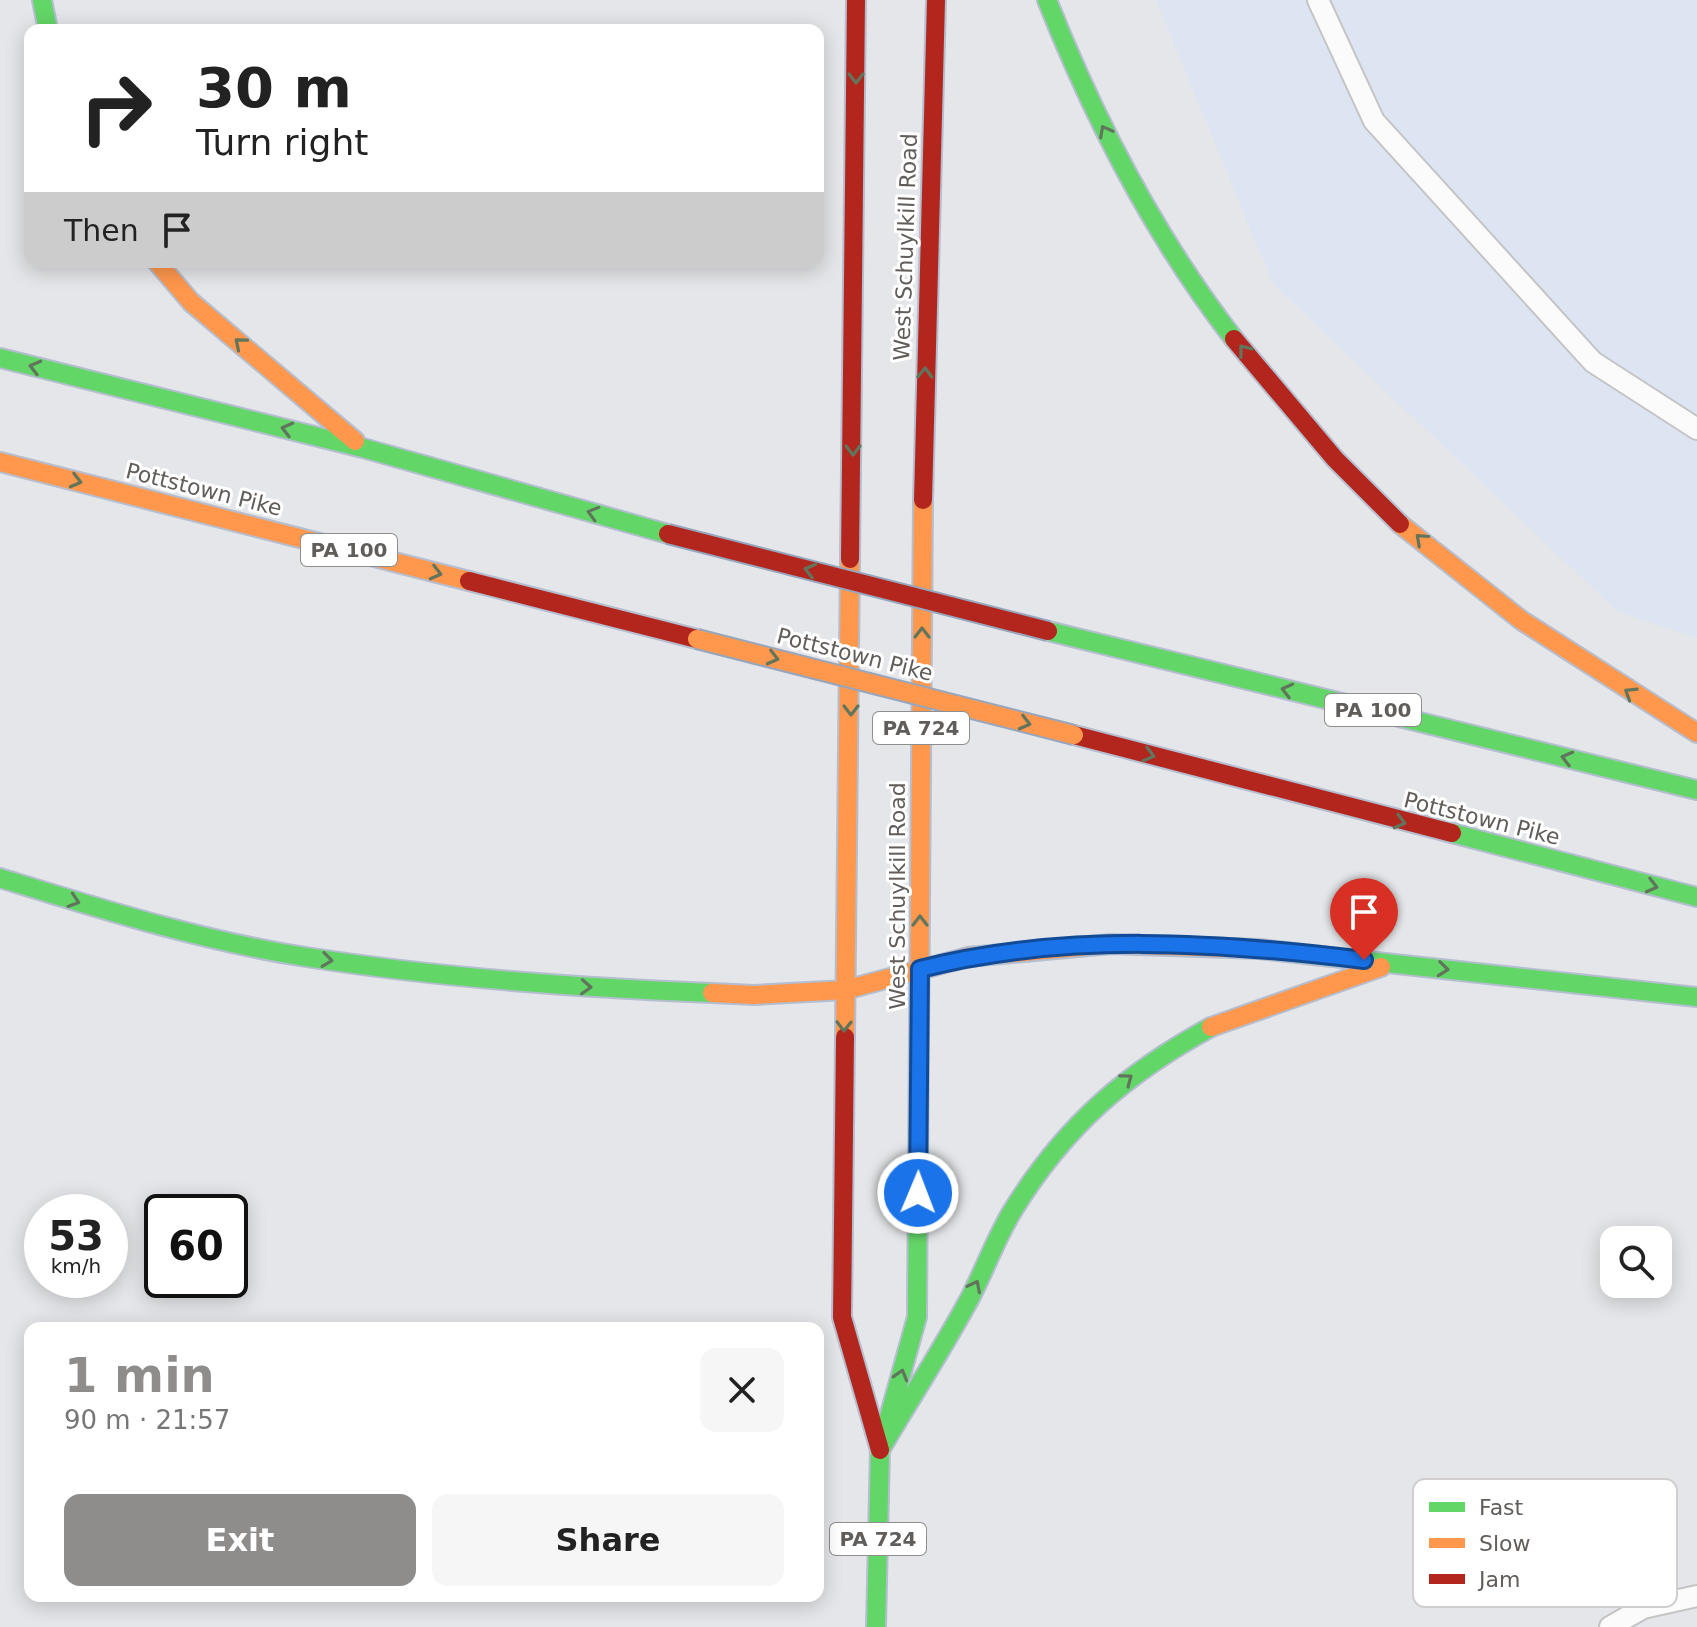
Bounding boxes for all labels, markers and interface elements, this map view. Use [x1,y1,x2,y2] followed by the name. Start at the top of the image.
[196,55,352,120] text: 30 m
[64,56,168,160] icon: right
[847,72,865,85] one-way arrow
[196,122,368,163] text: Turn right
[1099,124,1114,139] one-way arrow
[889,133,922,361] street label: West Schuylkill Road
[155,208,199,252] icon: arrive
[64,213,139,248] text: Then
[234,338,249,353] one-way arrow
[1239,344,1253,359] one-way arrow
[29,359,43,376] one-way arrow
[916,366,933,379] one-way arrow
[281,422,295,439] one-way arrow
[845,444,862,457] one-way arrow
[123,458,285,521] street label: Pottstown Pike
[68,472,82,489] one-way arrow
[587,506,601,522] one-way arrow
[301,534,397,566] road number: PA 100
[1416,534,1430,549] one-way arrow
[429,563,443,580] one-way arrow
[803,563,817,580] one-way arrow
[774,623,936,686] street label: Pottstown Pike
[913,626,931,639] one-way arrow
[765,649,779,666] one-way arrow
[1281,682,1294,699] one-way arrow
[1624,687,1639,702] one-way arrow
[1325,694,1421,726] road number: PA 100
[842,704,860,717] one-way arrow
[873,712,969,744] road number: PA 724
[1017,713,1031,730] one-way arrow
[1142,746,1156,763] one-way arrow
[1560,750,1574,767] one-way arrow
[885,782,910,1010] street label: West Schuylkill Road
[1401,787,1563,850] street label: Pottstown Pike
[1393,813,1407,829] one-way arrow
[1645,876,1659,893] one-way arrow
[1330,878,1398,960] pin
[1342,890,1386,934] icon: arrive
[67,892,81,908] one-way arrow
[911,914,929,927] one-way arrow
[321,951,334,968] one-way arrow
[1436,960,1449,977] one-way arrow
[580,979,593,996] one-way arrow
[835,1020,853,1033] one-way arrow
[1119,1075,1133,1089] one-way arrow
[876,1151,960,1235] position arrow
[144,1194,248,1298] speed limit sign: 60
[48,1213,104,1259] text: 53
[1600,1226,1672,1298] map controls
[1600,1226,1672,1298] button: search
[51,1254,101,1278] text: km/h
[966,1280,981,1295] one-way arrow
[64,1347,215,1403] text: 1 min
[700,1348,784,1432] button: close
[892,1369,908,1383] one-way arrow
[64,1405,230,1435] text: 90 m · 21:57
[1413,1479,1677,1607] legend
[64,1494,416,1586] button: Exit
[432,1494,784,1586] button: Share
[1479,1495,1524,1520] text: Fast
[830,1523,926,1555] road number: PA 724
[1479,1531,1531,1556] text: Slow
[1477,1567,1520,1592] text: Jam

